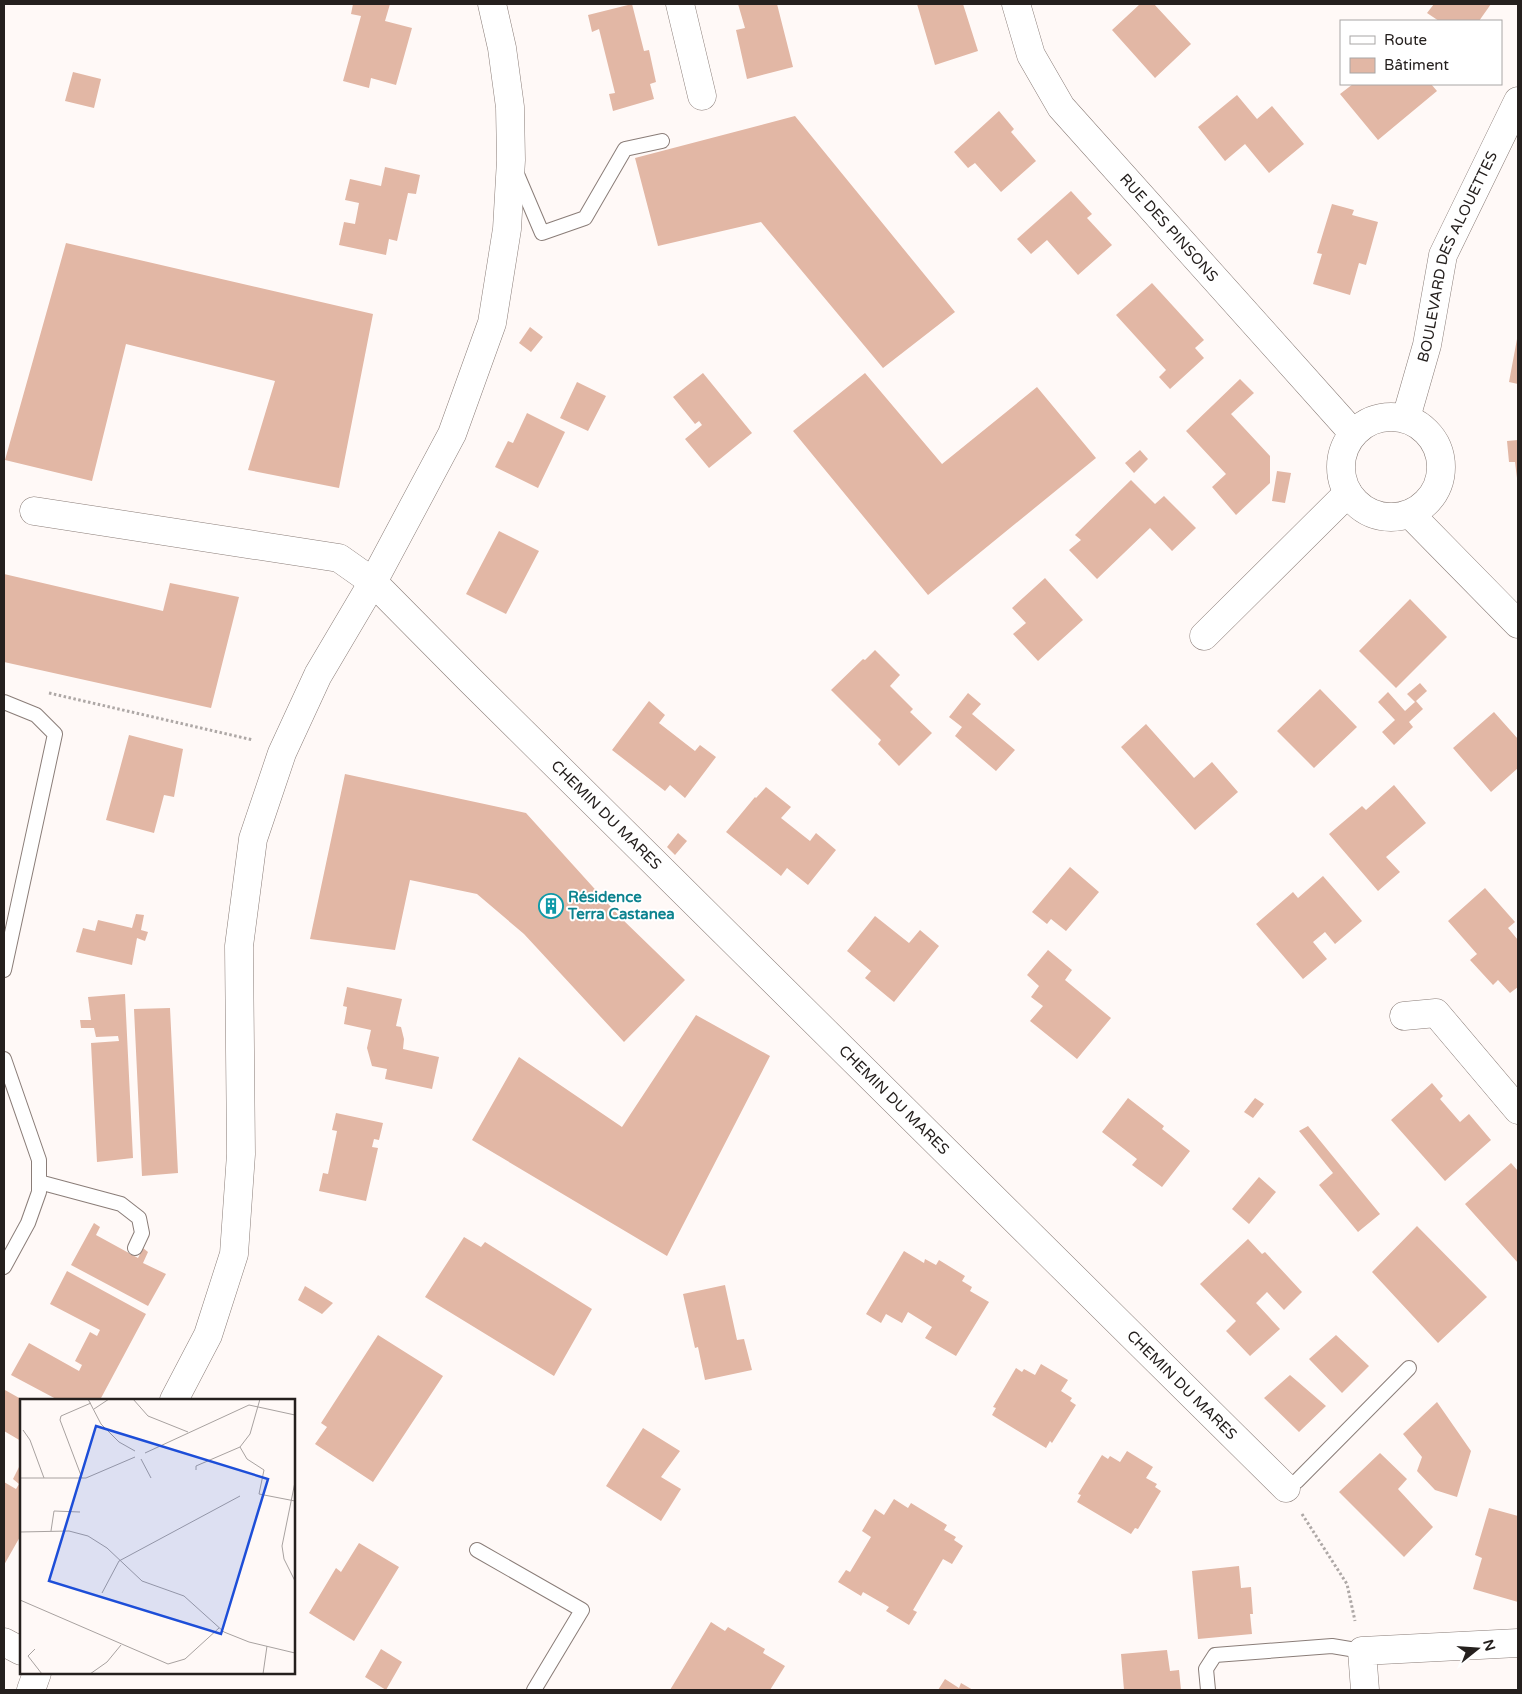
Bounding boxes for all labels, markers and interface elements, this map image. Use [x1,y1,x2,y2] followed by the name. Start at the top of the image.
[1340,20,1502,85] legend
[1384,31,1427,49] text: Route
[1384,56,1449,74] text: Bâtiment
[1414,148,1501,364] street label: BOULEVARD DES ALOUETTES
[1116,170,1222,285] street label: RUE DES PINSONS
[548,757,665,873] street label: CHEMIN DU MARES
[567,888,675,923] place label: Résidence Terra Castanea
[538,893,564,919] building icon: Résidence Terra Castanea
[835,1042,953,1158] street label: CHEMIN DU MARES
[1123,1327,1241,1443] street label: CHEMIN DU MARES
[20,1399,295,1674] inset map
[1452,1624,1502,1674] north arrow
[1479,1637,1499,1653] text: N

